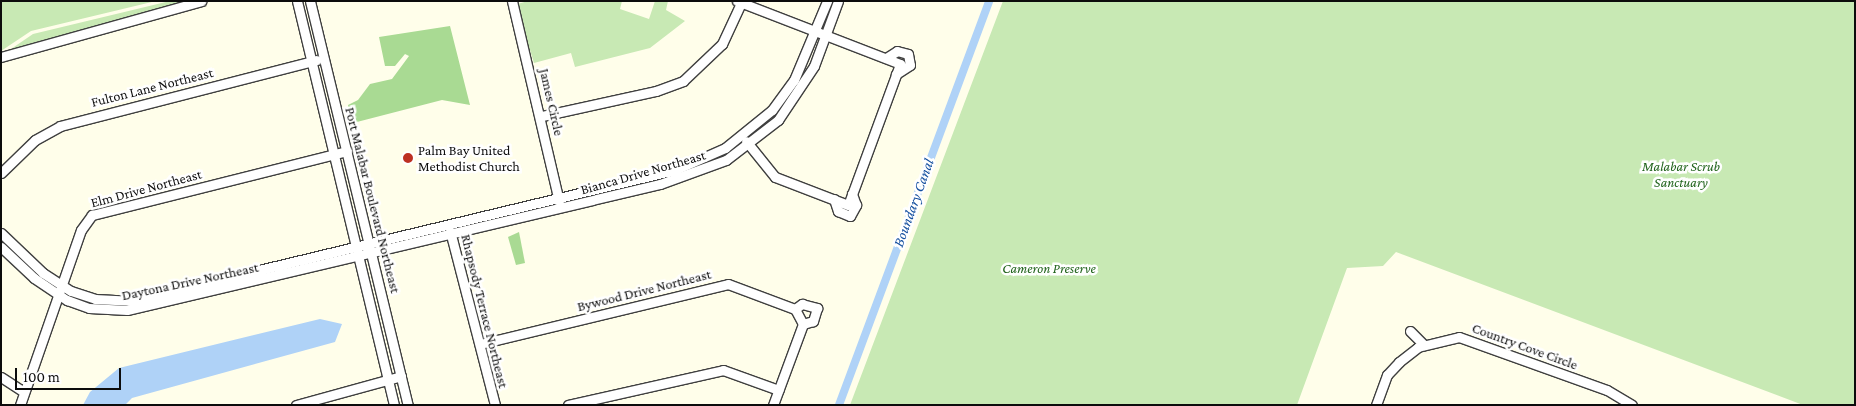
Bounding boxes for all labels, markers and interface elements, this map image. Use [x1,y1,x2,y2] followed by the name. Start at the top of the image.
[89,64,215,110] street label: Fulton Lane Northeast
[536,67,568,137] street label: James Circle
[342,105,404,295] street label: Port Malabar Boulevard Northeast
[418,142,520,174] place label: Palm Bay United Methodist Church
[579,146,707,198] street label: Bianca Drive Northeast
[402,152,414,164] marker: Palm Bay United Methodist Church
[890,156,938,250] water label: Boundary Canal
[1642,158,1720,190] park label: Malabar Scrub Sanctuary
[89,165,203,211] street label: Elm Drive Northeast
[458,232,512,390] street label: Rhapsody Terrace Northeast
[120,258,260,304] street label: Daytona Drive Northeast
[1002,260,1096,276] park label: Cameron Preserve
[575,265,713,315] street label: Bywood Drive Northeast
[1470,319,1580,373] street label: Country Cove Circle
[18,358,124,390] scale bar
[23,369,60,385] text: 100 m

